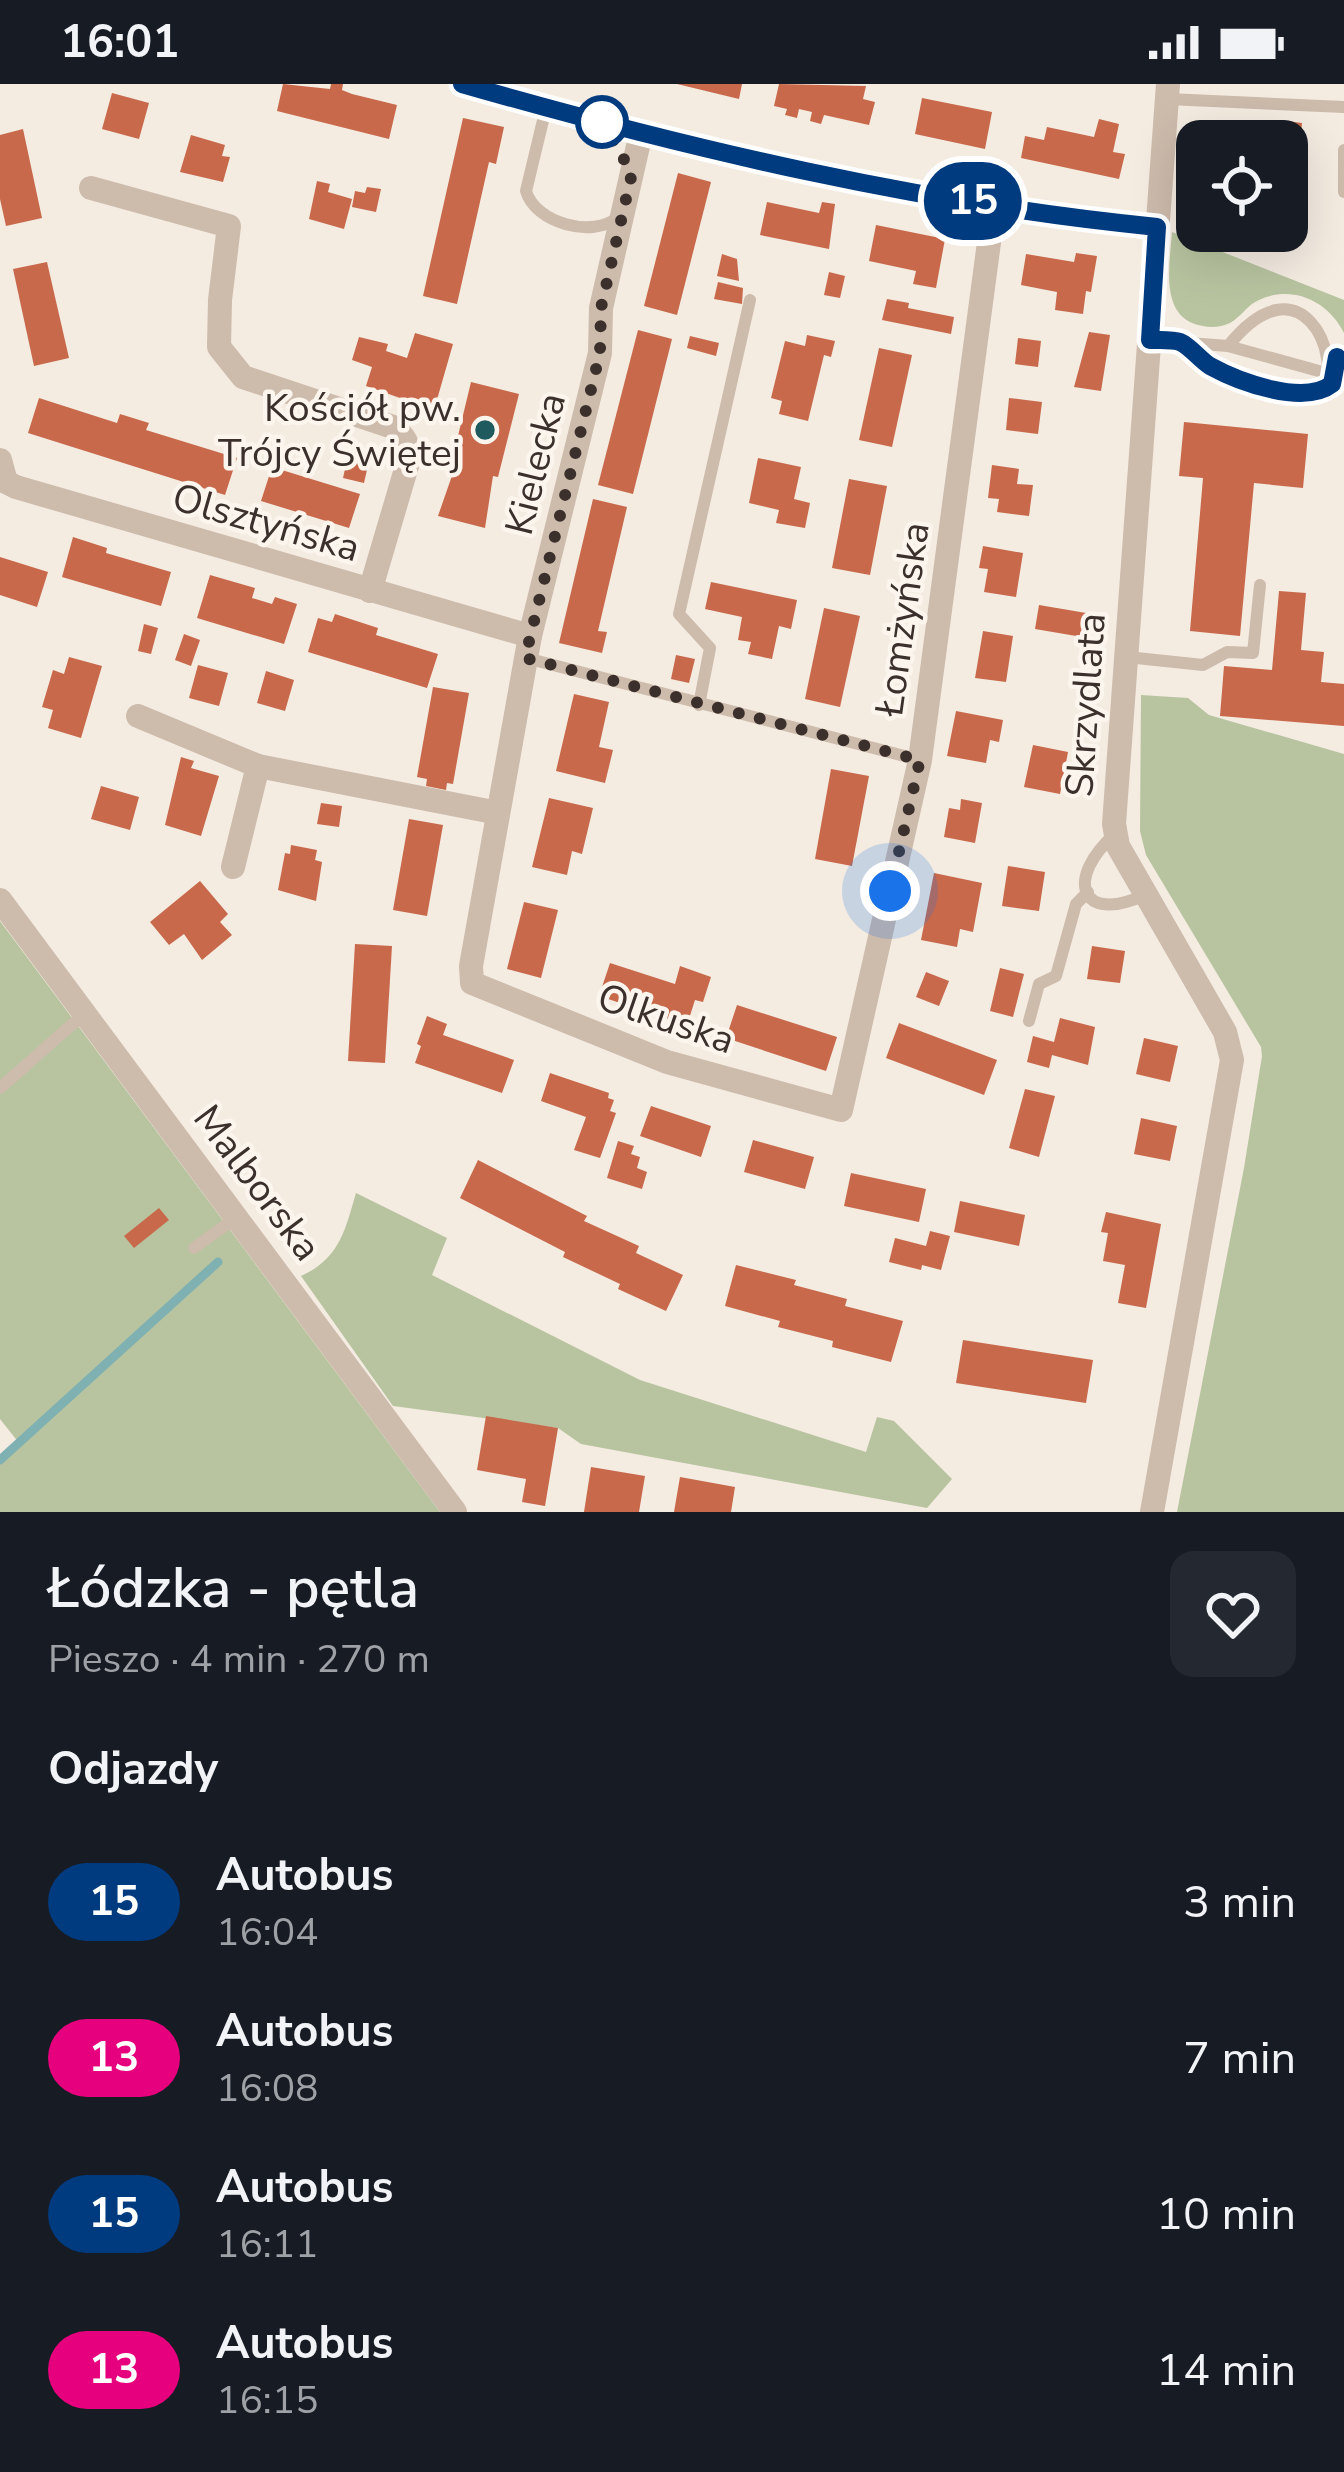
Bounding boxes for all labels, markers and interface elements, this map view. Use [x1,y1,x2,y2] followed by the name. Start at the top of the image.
[60,12,179,73] text: 16:01
[577,97,627,147] unlabelled marker
[1176,120,1308,252] map controls
[1176,120,1308,252] button: locate
[919,162,1027,240] line badge: 15
[948,172,998,229] text: 15
[218,382,461,480] place label: Kościół pw. Trójcy Świętej
[493,388,579,540] street label: Kielecka
[472,417,498,443] marker: Kościół pw. Trójcy Świętej
[166,471,366,575] street label: Olsztyńska
[863,519,943,720] street label: Łomżyńska
[1053,611,1119,799] street label: Skrzydlata
[860,861,920,921] your location
[590,971,742,1067] street label: Olkuska
[181,1094,333,1272] street label: Malborska
[48,1549,419,1627] text: Łódzka - pętla
[1170,1551,1296,1677] button: heart
[48,1633,430,1686] text: Pieszo · 4 min · 270 m
[48,1739,218,1800] text: Odjazdy
[216,1845,394,1906] text: Autobus
[1183,1872,1296,1933] text: 3 min
[89,1873,139,1930] text: 15
[216,1906,319,1959] text: 16:04
[216,2001,394,2062] text: Autobus
[1183,2028,1296,2089] text: 7 min
[89,2029,139,2086] text: 13
[216,2062,319,2115] text: 16:08
[216,2157,394,2218] text: Autobus
[1156,2184,1296,2245] text: 10 min
[89,2185,139,2242] text: 15
[216,2218,319,2271] text: 16:11
[216,2313,394,2374] text: Autobus
[1156,2340,1296,2401] text: 14 min
[89,2341,139,2398] text: 13
[216,2374,319,2427] text: 16:15

